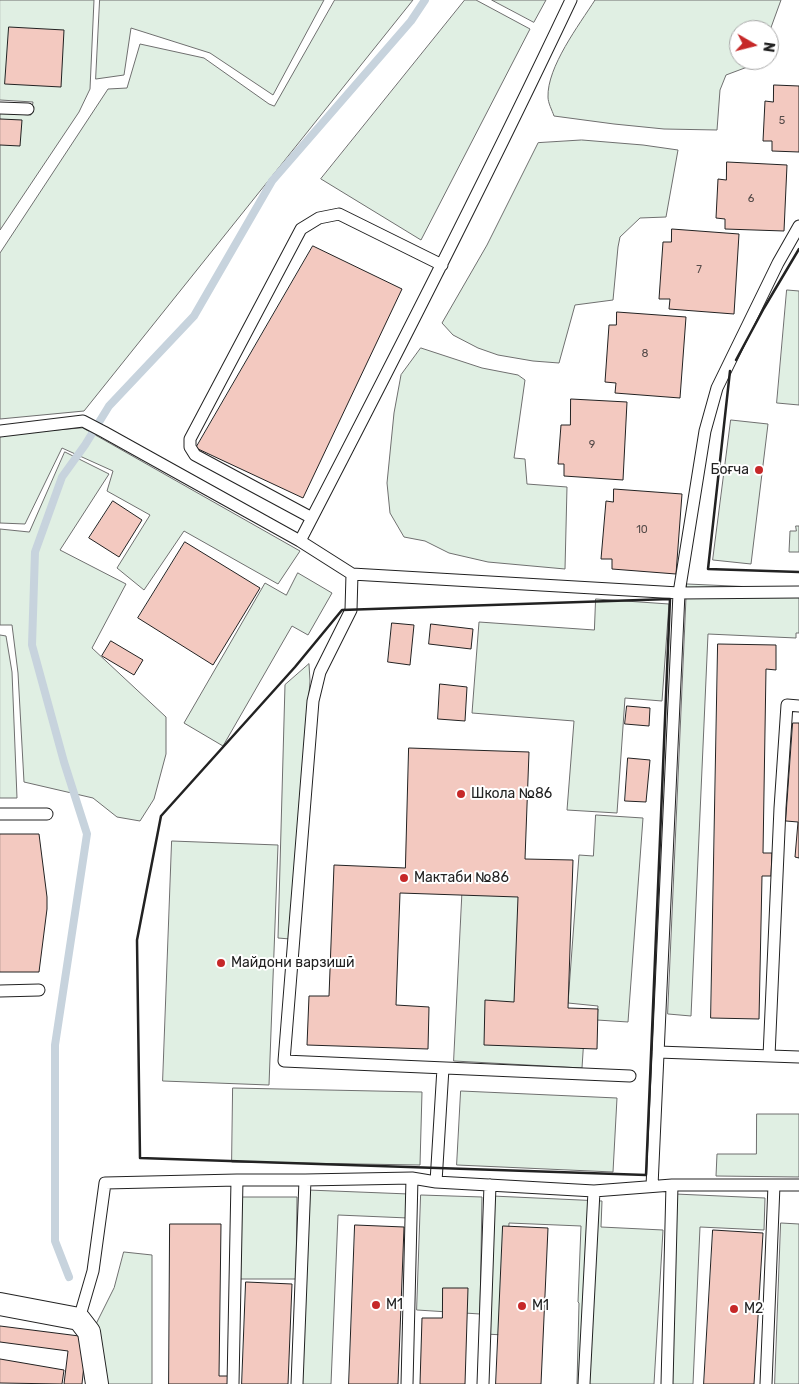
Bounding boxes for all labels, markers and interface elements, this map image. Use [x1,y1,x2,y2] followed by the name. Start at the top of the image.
[729,20,779,70] north arrow
[759,41,777,53] text: N
[779,114,785,128] house number: 5
[748,192,754,206] house number: 6
[696,263,702,277] house number: 7
[642,347,648,361] house number: 8
[589,438,595,452] house number: 9
[711,462,749,478] place label: Боғча
[753,464,765,476] marker: Боғча
[636,523,648,537] house number: 10
[471,786,552,802] place label: Школа №86
[455,788,467,800] marker: Школа №86
[414,870,509,886] place label: Мактаби №86
[398,872,410,884] marker: Мактаби №86
[231,955,354,971] place label: Майдони варзишӣ
[215,957,227,969] marker: Майдони варзишӣ
[386,1297,403,1313] place label: М1
[532,1298,549,1314] place label: M1
[370,1299,382,1311] marker: М1
[516,1300,528,1312] marker: M1
[744,1301,763,1317] place label: М2
[728,1303,740,1315] marker: М2

